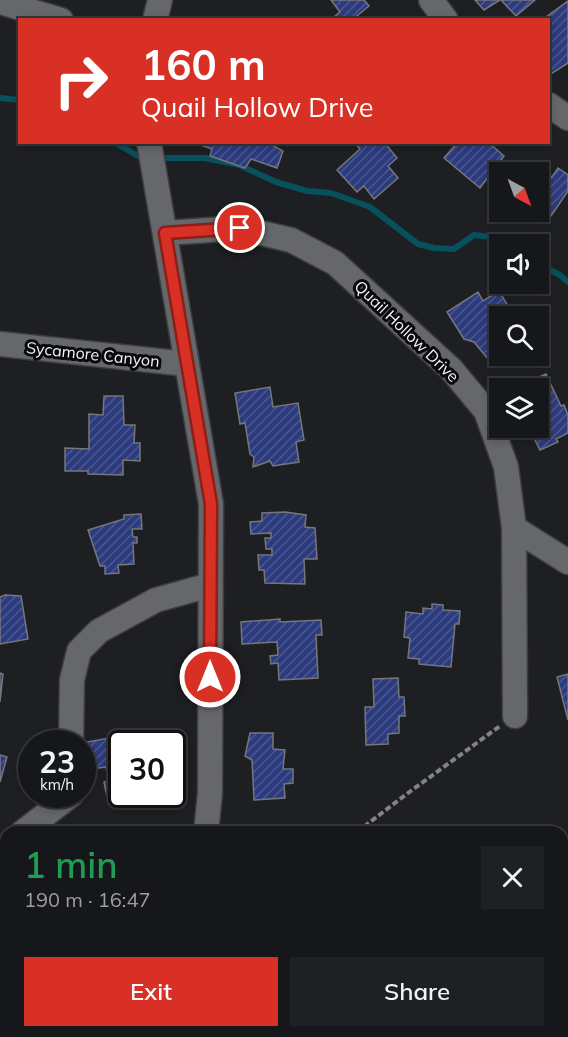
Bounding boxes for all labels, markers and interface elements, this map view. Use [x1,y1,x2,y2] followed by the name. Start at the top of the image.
[141,38,266,91] text: 160 m
[42,42,120,120] icon: right
[141,90,373,124] text: Quail Hollow Drive
[489,162,549,222] north arrow
[489,162,549,438] map controls
[214,202,265,253] pin
[223,211,256,244] icon: arrive
[489,234,549,294] button: sound
[351,276,463,386] street label: Quail Hollow Drive
[489,306,549,366] button: search
[25,337,161,371] street label: Sycamore Canyon
[489,378,549,438] button: layers
[178,645,242,709] position arrow
[108,730,186,808] speed limit sign: 30
[39,743,75,781] text: 23
[40,775,74,794] text: km/h
[24,842,118,887] text: 1 min
[481,846,544,909] button: close
[24,887,150,912] text: 190 m · 16:47
[24,957,278,1026] button: Exit
[290,957,544,1026] button: Share

